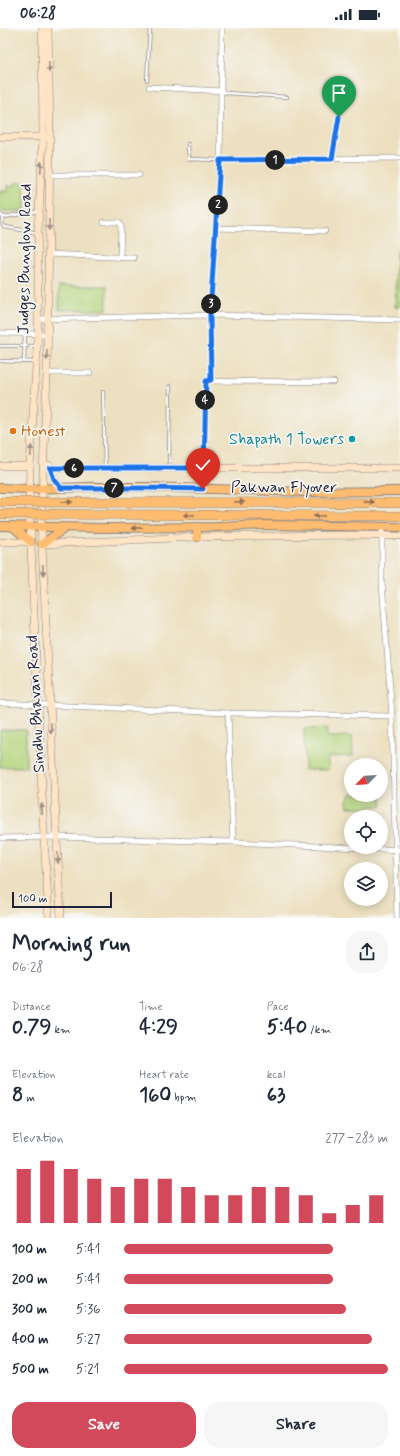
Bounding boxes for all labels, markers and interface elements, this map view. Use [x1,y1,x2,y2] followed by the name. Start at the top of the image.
[20,4,56,24] text: 06:28
[46,61,52,74] one-way arrow
[322,76,356,117] pin
[328,82,350,104] icon: arrive
[265,150,285,170] pin: 1
[273,153,277,167] text: 1
[38,161,45,173] one-way arrow
[13,183,38,335] street label: Judges Bunglow Road
[208,195,228,215] pin: 2
[215,198,221,212] text: 2
[45,219,52,231] one-way arrow
[201,294,221,314] pin: 3
[209,297,213,311] text: 3
[44,349,50,362] one-way arrow
[195,390,215,410] pin: 4
[202,393,208,407] text: 4
[21,421,66,442] place label: Honest
[8,426,18,436] marker: Honest
[229,429,344,450] place label: Shapath 1 Towers
[347,434,357,444] marker: Shapath 1 Towers
[27,445,34,457] one-way arrow
[186,448,220,489] pin
[192,454,214,476] icon: check
[64,458,84,478] pin: 6
[71,461,77,475] text: 6
[231,477,337,498] street label: Pakwan Flyover
[104,478,124,498] pin: 7
[111,481,117,495] text: 7
[233,498,245,505] one-way arrow
[61,499,74,505] one-way arrow
[363,499,375,506] one-way arrow
[182,512,195,518] one-way arrow
[312,513,325,519] one-way arrow
[130,525,143,531] one-way arrow
[40,564,46,577] one-way arrow
[22,635,50,773] street label: Sindhu Bhavan Road
[47,722,54,734] one-way arrow
[344,758,388,802] north arrow
[344,758,388,906] map controls
[39,803,46,815] one-way arrow
[344,810,388,854] button: locate
[54,852,61,864] one-way arrow
[344,862,388,906] button: layers
[12,890,112,909] scale bar
[18,892,48,906] text: 100 m
[12,930,131,958] text: Morning run
[346,931,388,973] button: share
[12,959,43,976] text: 06:28
[12,1000,51,1014] text: Distance
[139,1000,162,1014] text: Time
[267,1000,289,1014] text: Pace
[12,1014,51,1041] text: 0.79
[139,1014,178,1041] text: 4:29
[267,1014,307,1041] text: 5:40
[51,1023,70,1037] text: km
[307,1023,331,1037] text: /km
[12,1068,55,1082] text: Elevation
[139,1068,189,1082] text: Heart rate
[267,1068,285,1082] text: kcal
[12,1082,23,1109] text: 8
[139,1082,171,1109] text: 160
[267,1082,285,1109] text: 63
[23,1091,35,1105] text: m
[171,1091,196,1105] text: bpm
[12,1130,63,1147] text: Elevation
[325,1130,388,1147] text: 277–283 m
[12,1241,47,1258] text: 100 m
[76,1241,100,1258] text: 5:41
[12,1271,47,1288] text: 200 m
[76,1271,100,1288] text: 5:41
[12,1301,47,1318] text: 300 m
[76,1301,100,1318] text: 5:36
[12,1331,49,1348] text: 400 m
[76,1331,100,1348] text: 5:27
[12,1361,49,1378] text: 500 m
[76,1361,99,1378] text: 5:21
[12,1402,196,1448] button: Save
[204,1402,388,1448] button: Share

